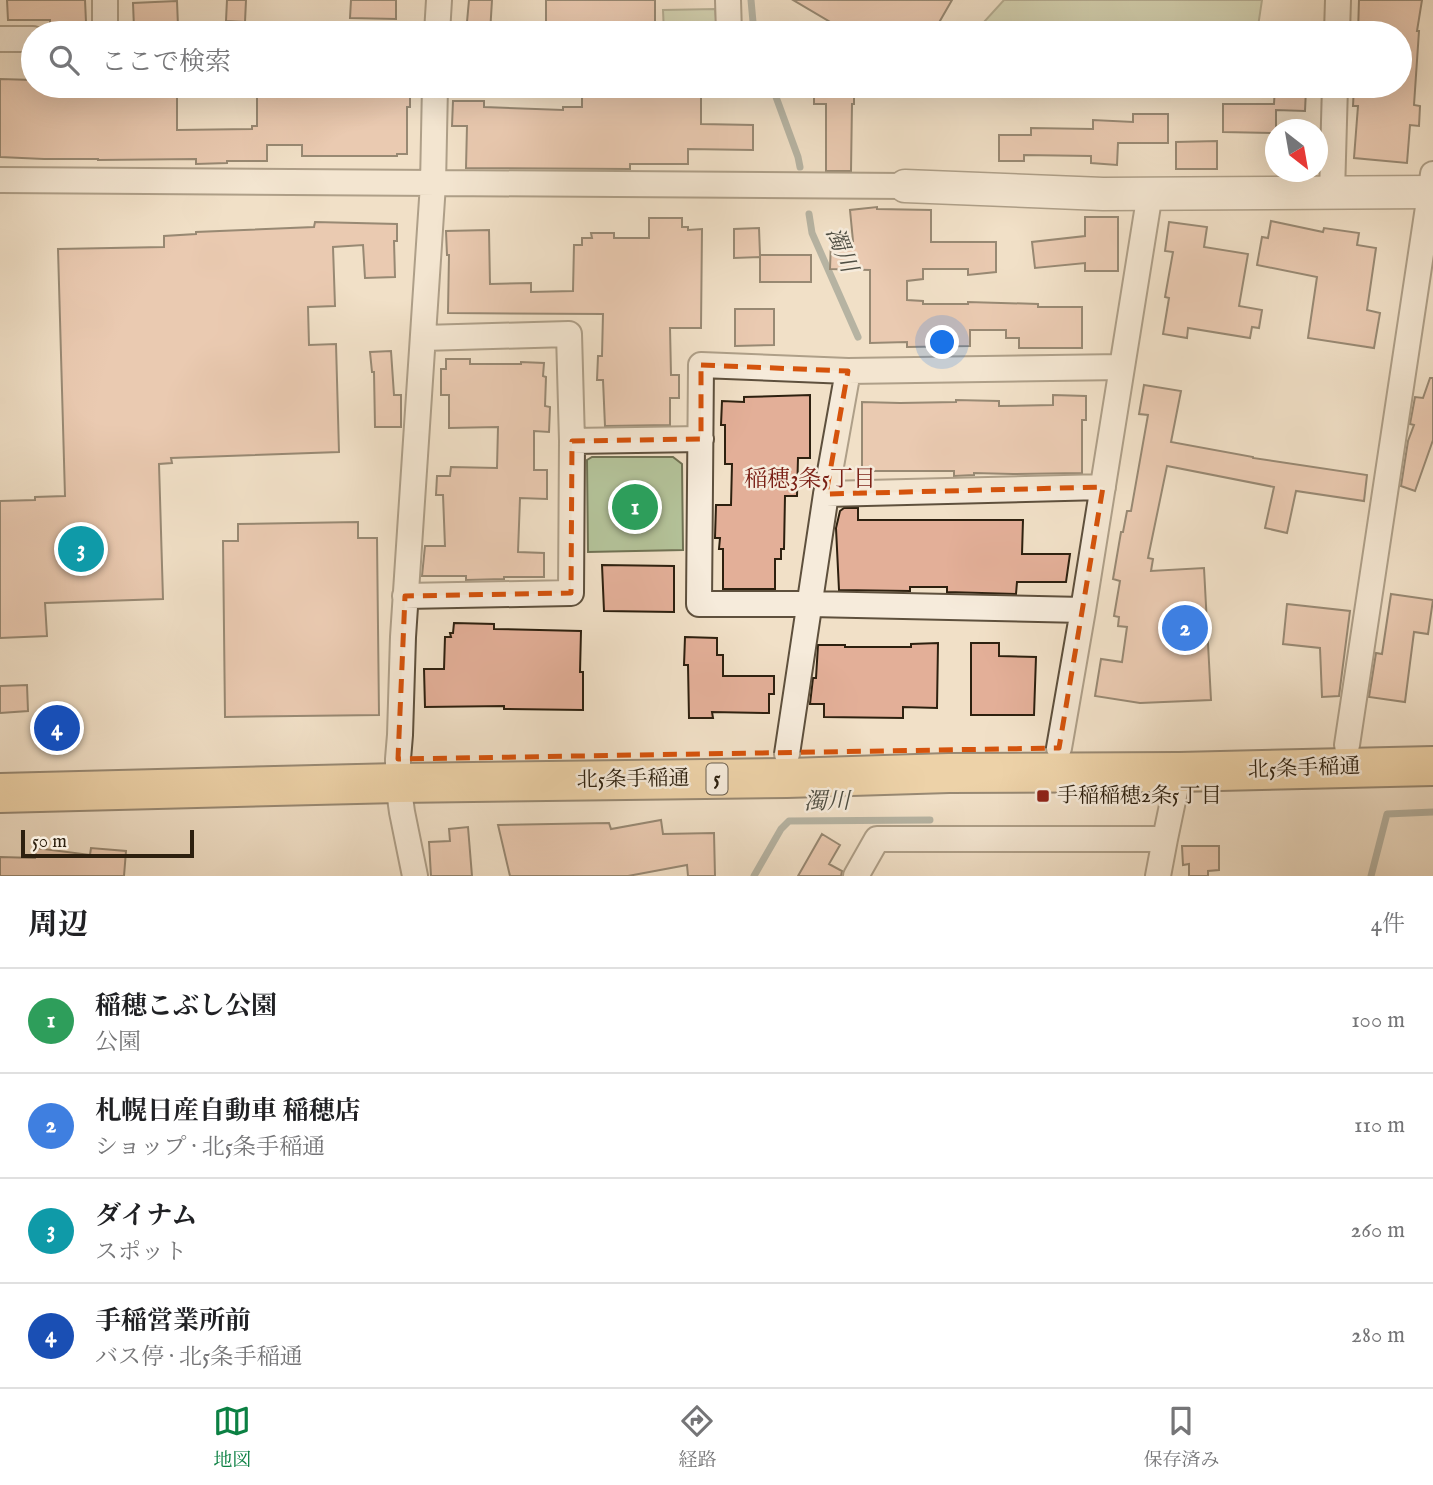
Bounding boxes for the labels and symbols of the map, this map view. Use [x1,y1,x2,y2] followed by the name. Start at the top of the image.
[1265,119,1328,182] north arrow
[819,223,864,280] water label: 濁川
[925,325,959,359] your location
[744,465,876,494] district label: 稲穂3条5丁目
[612,481,658,533] pin: 1
[58,523,104,575] pin: 3
[1162,602,1208,654] pin: 2
[34,702,80,754] pin: 4
[1247,754,1361,784] street label: 北5条手稲通
[706,764,728,794] road number: 5
[576,766,690,794] street label: 北5条手稲通
[1057,783,1221,810] place label: 手稲稲穂2条5丁目
[804,787,853,817] water label: 濁川
[1035,788,1051,804] marker: 手稲稲穂2条5丁目
[21,827,194,859] scale bar

